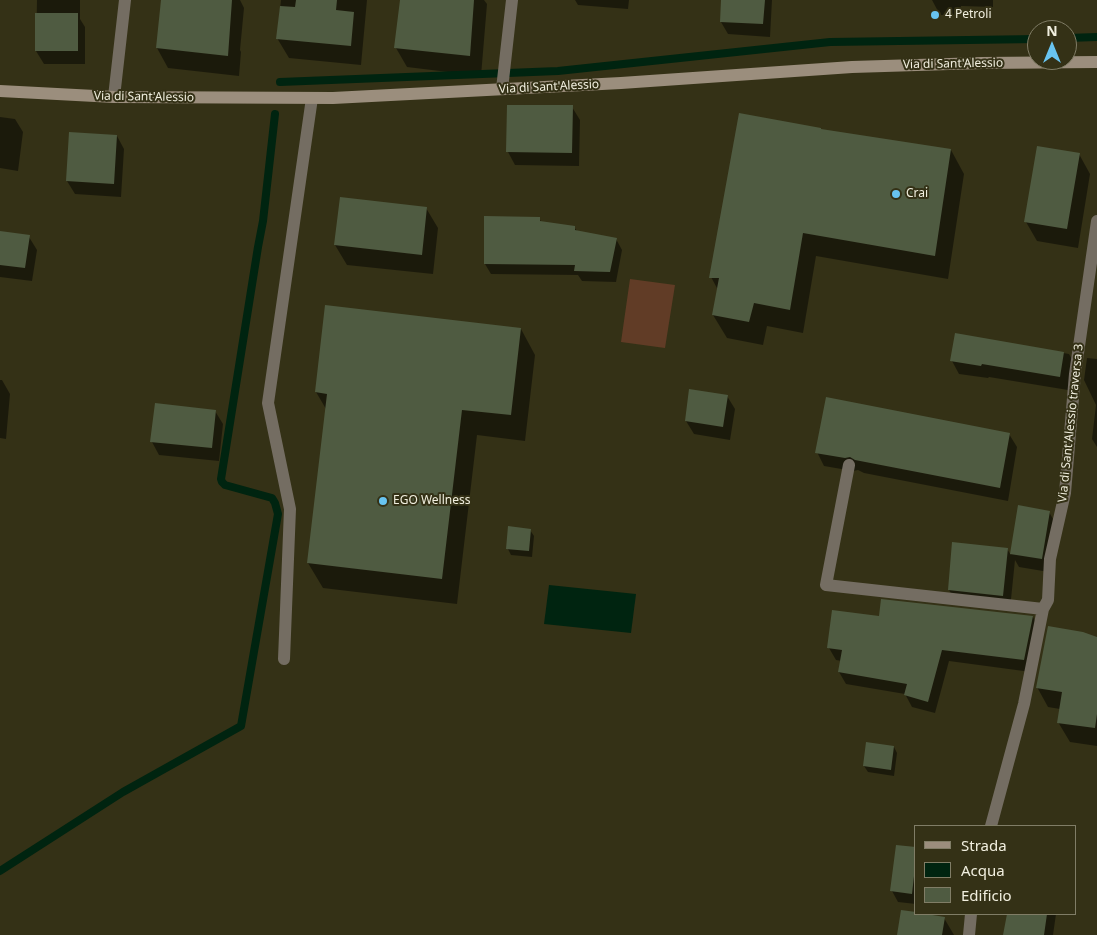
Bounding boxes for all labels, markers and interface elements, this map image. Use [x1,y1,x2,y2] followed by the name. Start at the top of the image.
[945,8,992,22] place label: 4 Petroli
[929,9,941,21] marker: 4 Petroli
[1027,20,1077,70] north arrow
[1046,21,1058,40] text: N
[903,56,1003,72] street label: Via di Sant'Alessio
[499,77,599,97] street label: Via di Sant'Alessio
[94,89,194,105] street label: Via di Sant'Alessio
[906,187,928,201] place label: Crai
[890,188,902,200] marker: Crai
[1056,343,1086,503] street label: Via di Sant'Alessio traversa 3
[393,494,470,508] place label: EGO Wellness
[377,495,389,507] marker: EGO Wellness
[914,825,1077,915] legend
[961,835,1007,855] text: Strada
[961,860,1005,880] text: Acqua
[961,885,1012,905] text: Edificio

